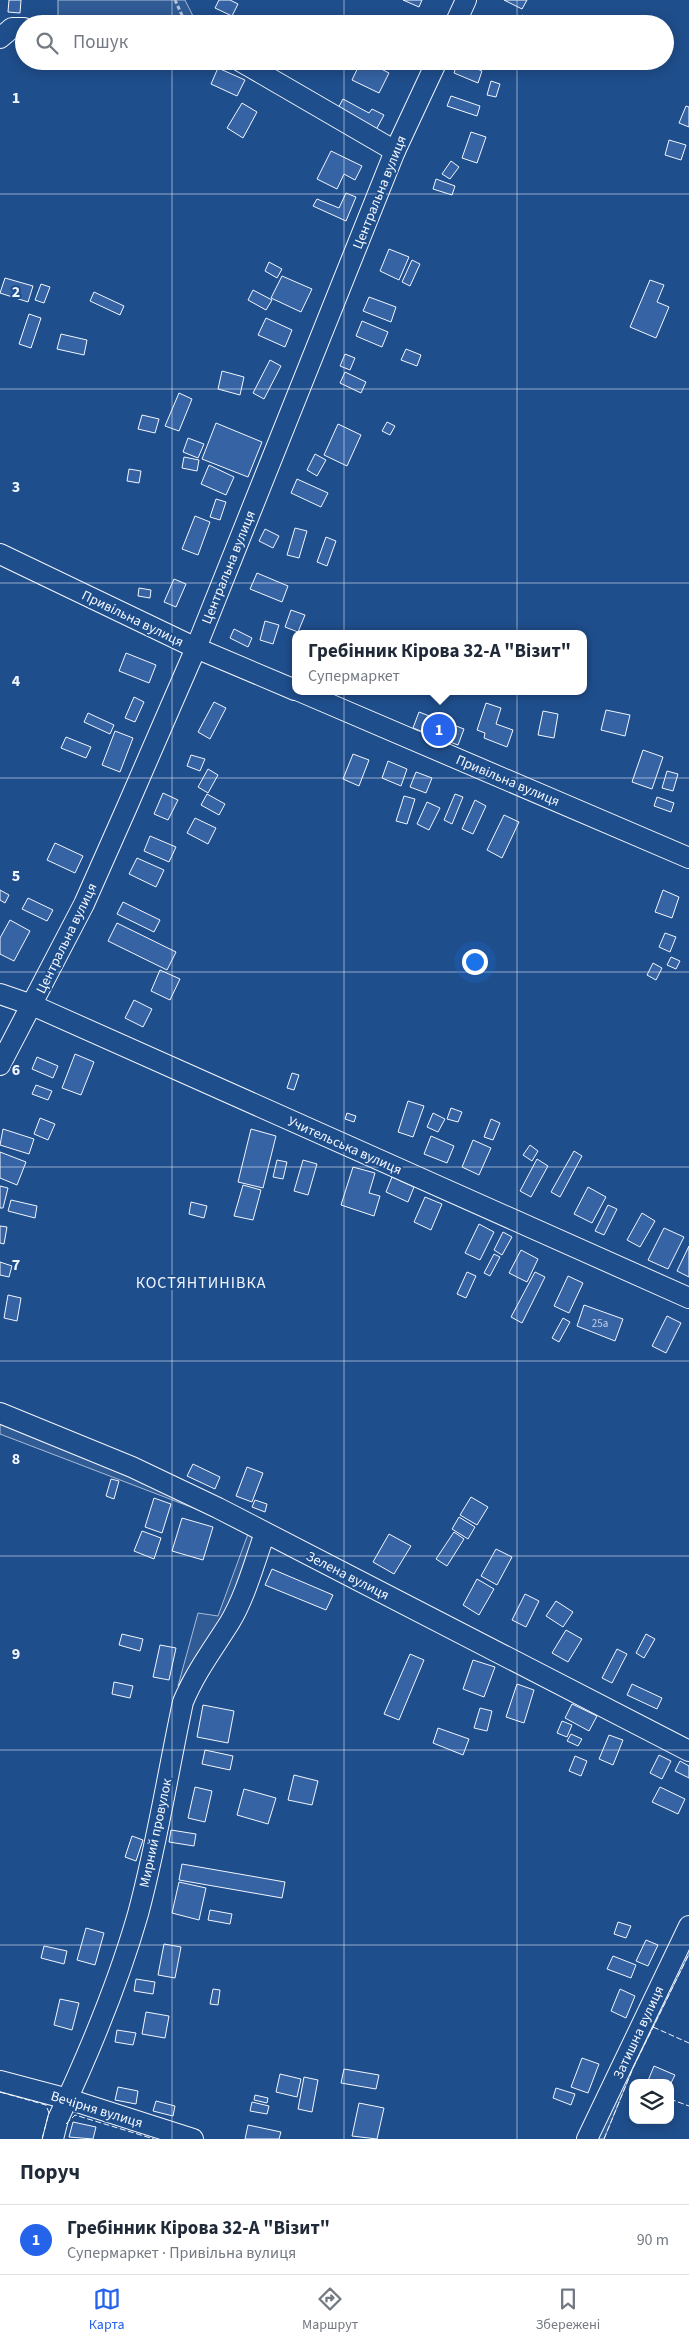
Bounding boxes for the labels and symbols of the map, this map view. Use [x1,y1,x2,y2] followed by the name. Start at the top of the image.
[12,87,20,109] text: 1
[348,133,412,252] street label: Центральна вулиця
[12,281,20,303] text: 2
[12,476,20,498] text: 3
[197,508,261,627] street label: Центральна вулиця
[78,586,187,652] street label: Привільна вулиця
[12,670,21,692] text: 4
[423,711,455,749] pin: 1
[453,750,563,812] street label: Привільна вулиця
[12,865,20,887] text: 5
[31,880,102,997] street label: Центральна вулиця
[462,949,488,975] your location
[12,1059,20,1081] text: 6
[284,1112,405,1180] street label: Учительська вулиця
[12,1254,20,1276] text: 7
[136,1272,266,1294] district label: КОСТЯНТИНІВКА
[592,1316,608,1331] house number: 25а
[12,1448,20,1470] text: 8
[303,1546,392,1605] street label: Зелена вулиця
[12,1643,20,1665] text: 9
[135,1777,177,1890] street label: Мирний провулок
[609,1982,669,2082] street label: Затишна вулиця
[48,2086,145,2133] street label: Вечірня вулиця

